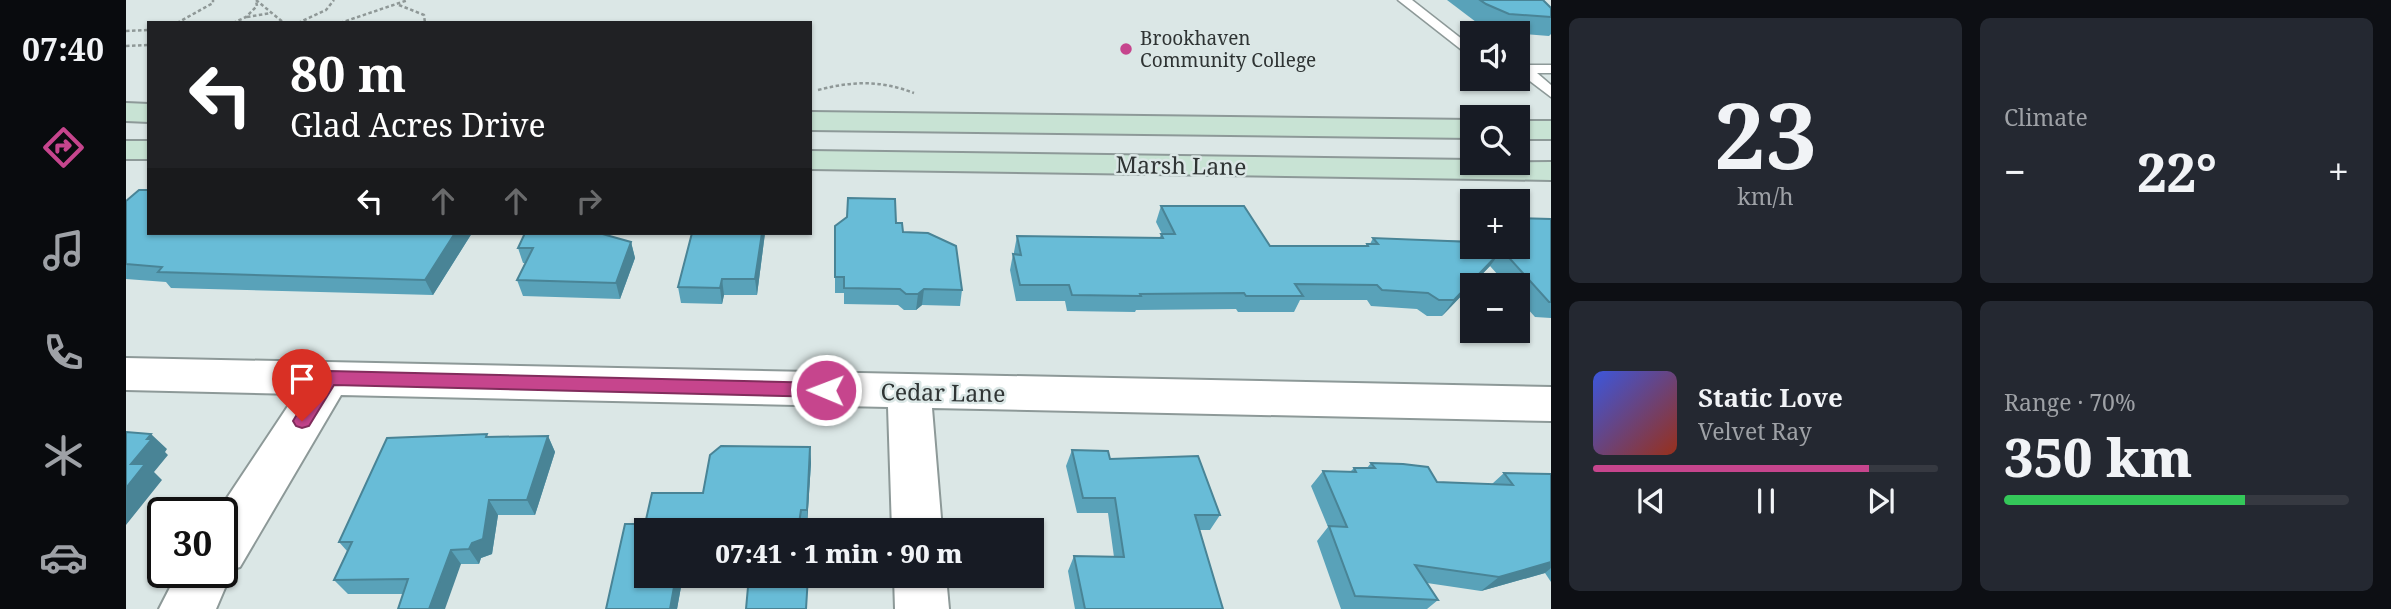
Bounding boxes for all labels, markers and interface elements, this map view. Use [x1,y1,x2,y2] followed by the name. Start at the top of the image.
[1460,21,1530,343] map controls
[1460,21,1530,91] button: sound
[1140,25,1316,73] place label: Brookhaven Community College
[22,27,104,70] text: 07:40
[290,40,406,106] text: 80 m
[1118,41,1134,57] marker: Brookhaven Community College
[175,49,266,140] icon: left
[1714,72,1817,196] text: 23
[2004,101,2088,133] text: Climate
[290,103,546,146] text: Glad Acres Drive
[1460,105,1530,175] button: search
[39,123,88,172] icon: directions
[2137,136,2217,207] text: 22°
[2004,145,2026,197] text: −
[2328,145,2349,197] text: +
[1115,148,1247,182] street label: Marsh Lane
[1737,180,1794,212] text: km/h
[351,182,389,220] icon: left
[424,182,462,220] icon: ahead
[497,182,535,220] icon: ahead
[570,182,608,220] icon: right
[1460,189,1530,259] button: +
[39,226,88,275] icon: music
[1460,273,1530,343] button: −
[39,328,88,377] icon: phone
[272,349,332,421] pin
[789,353,863,427] position arrow
[283,360,321,398] icon: arrive
[880,375,1006,409] street label: Cedar Lane
[1698,379,1843,415] text: Static Love
[2004,386,2136,418] text: Range · 70%
[1698,415,1812,447] text: Velvet Ray
[2004,421,2192,492] text: 350 km
[39,431,88,480] icon: climate
[1632,482,1670,520] icon: previous
[1747,482,1785,520] icon: pause
[1862,482,1900,520] icon: next
[147,497,238,588] speed limit sign: 30
[39,533,88,582] icon: car
[715,535,963,571] text: 07:41 · 1 min · 90 m

